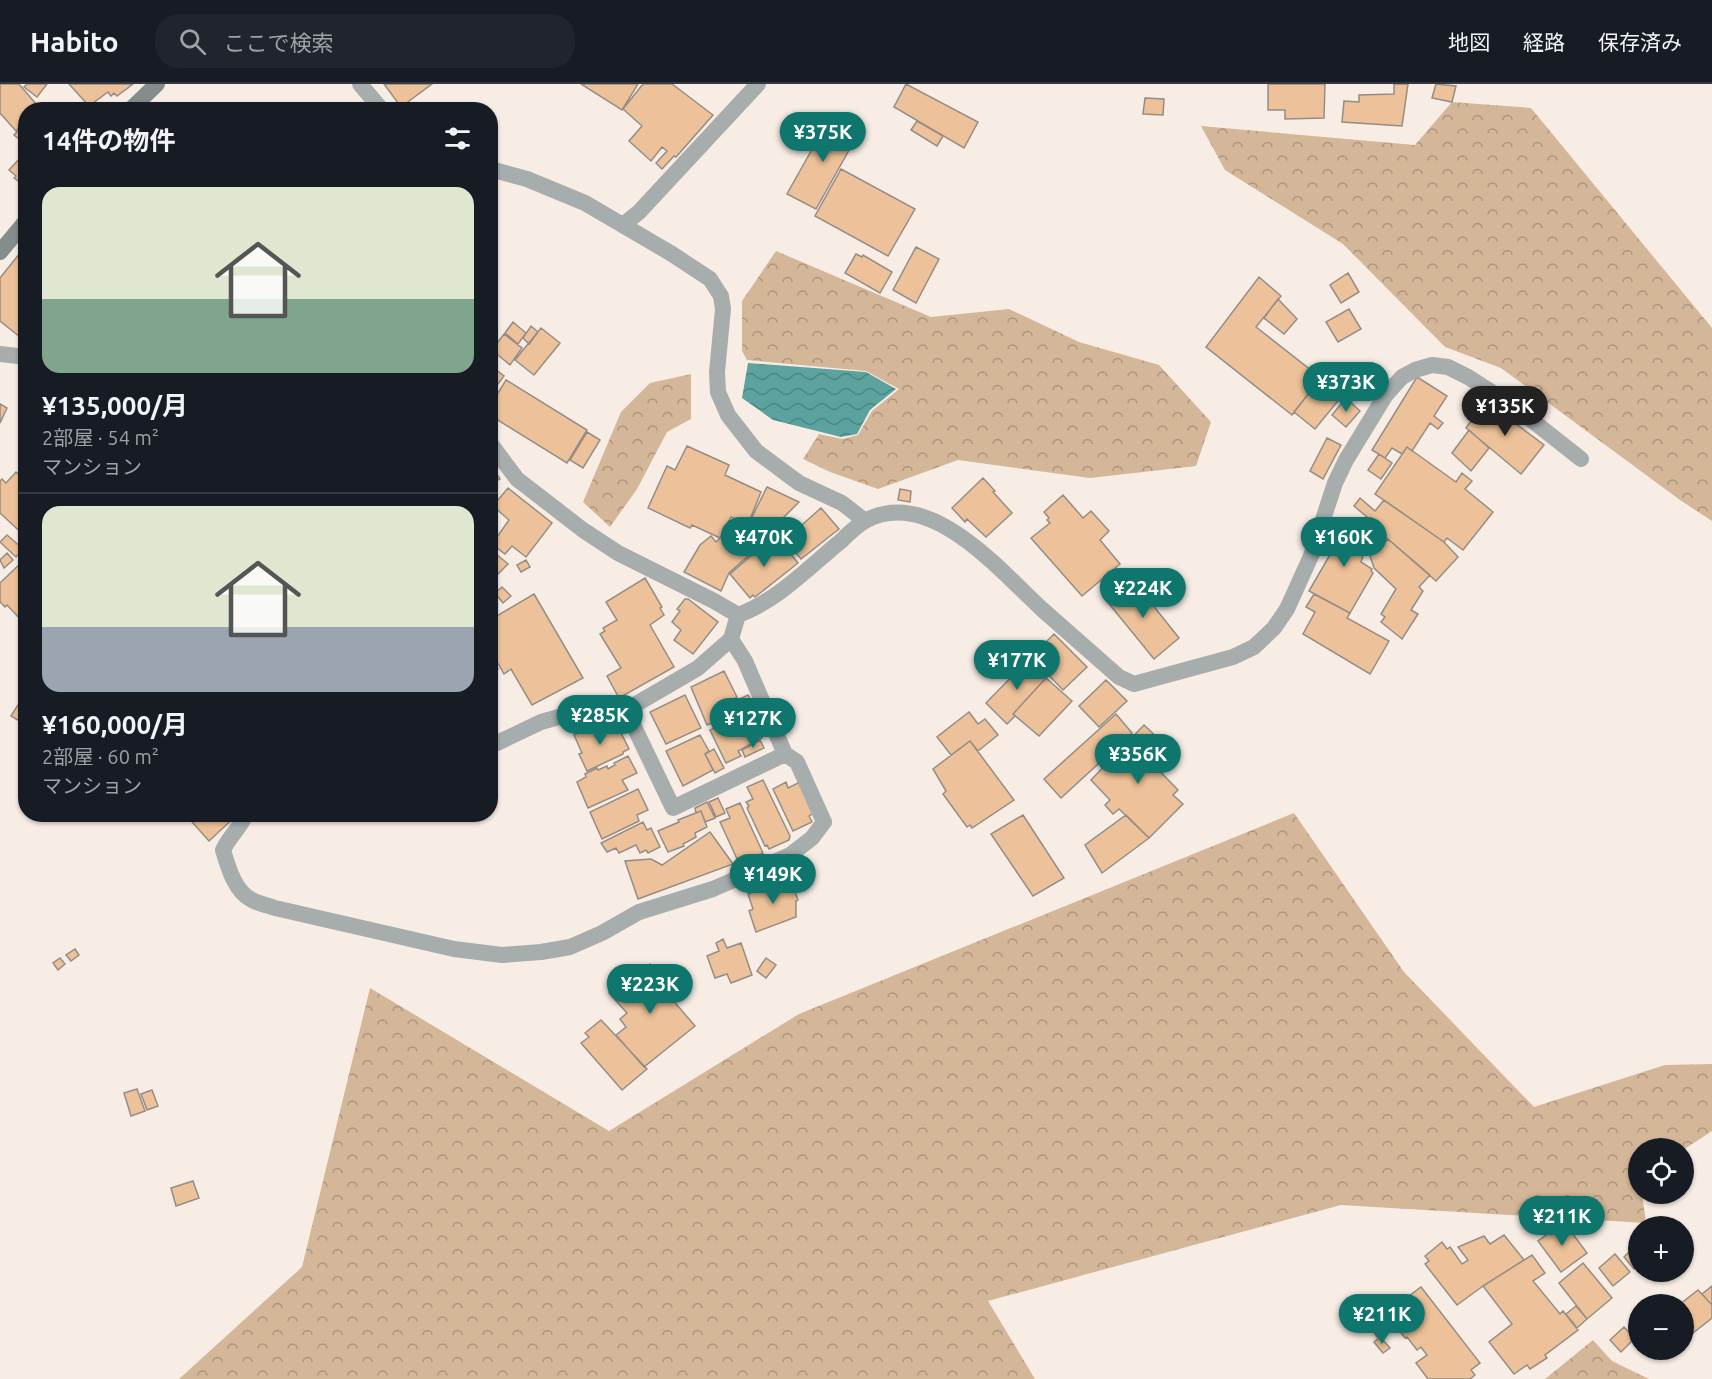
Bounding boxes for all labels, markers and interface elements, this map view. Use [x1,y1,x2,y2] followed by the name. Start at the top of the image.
[155,14,575,68] search box
[176,25,209,58] icon: search
[30,26,119,57] text: Habito
[224,30,334,55] text: ここで検索
[1448,30,1490,54] text: 地図
[1523,30,1565,54] text: 経路
[1598,30,1682,54] text: 保存済み
[781,112,865,163] pin: ¥375K
[794,120,852,143] text: ¥375K
[441,122,474,155] icon: filters
[42,126,175,155] text: 14件の物件
[204,226,312,334] icon: home
[1304,362,1388,413] pin: ¥373K
[1317,370,1375,393] text: ¥373K
[1463,386,1547,437] pin: ¥135K
[42,391,188,420] text: ¥135,000/月
[1476,394,1534,417] text: ¥135K
[42,426,159,449] text: 2部屋 · 54 m²
[42,455,142,478] text: マンション
[722,517,806,568] pin: ¥470K
[1302,517,1386,568] pin: ¥160K
[735,525,793,548] text: ¥470K
[1315,525,1373,548] text: ¥160K
[204,545,312,653] icon: home
[1101,568,1185,619] pin: ¥224K
[1114,576,1172,599] text: ¥224K
[975,640,1059,691] pin: ¥177K
[988,648,1046,671] text: ¥177K
[558,695,642,746] pin: ¥285K
[711,698,795,749] pin: ¥127K
[571,703,629,726] text: ¥285K
[724,706,782,729] text: ¥127K
[42,710,188,739] text: ¥160,000/月
[1096,734,1180,785] pin: ¥356K
[1109,742,1167,765] text: ¥356K
[42,745,159,768] text: 2部屋 · 60 m²
[42,774,142,797] text: マンション
[731,854,815,905] pin: ¥149K
[744,862,802,885] text: ¥149K
[608,964,692,1015] pin: ¥223K
[621,972,679,995] text: ¥223K
[1628,1138,1694,1360] map controls
[1628,1138,1694,1204] button: locate
[1520,1196,1604,1247] pin: ¥211K
[1533,1204,1591,1227] text: ¥211K
[1628,1216,1694,1282] button: +
[1340,1294,1424,1345] pin: ¥211K
[1628,1294,1694,1360] button: −
[1353,1302,1411,1325] text: ¥211K

